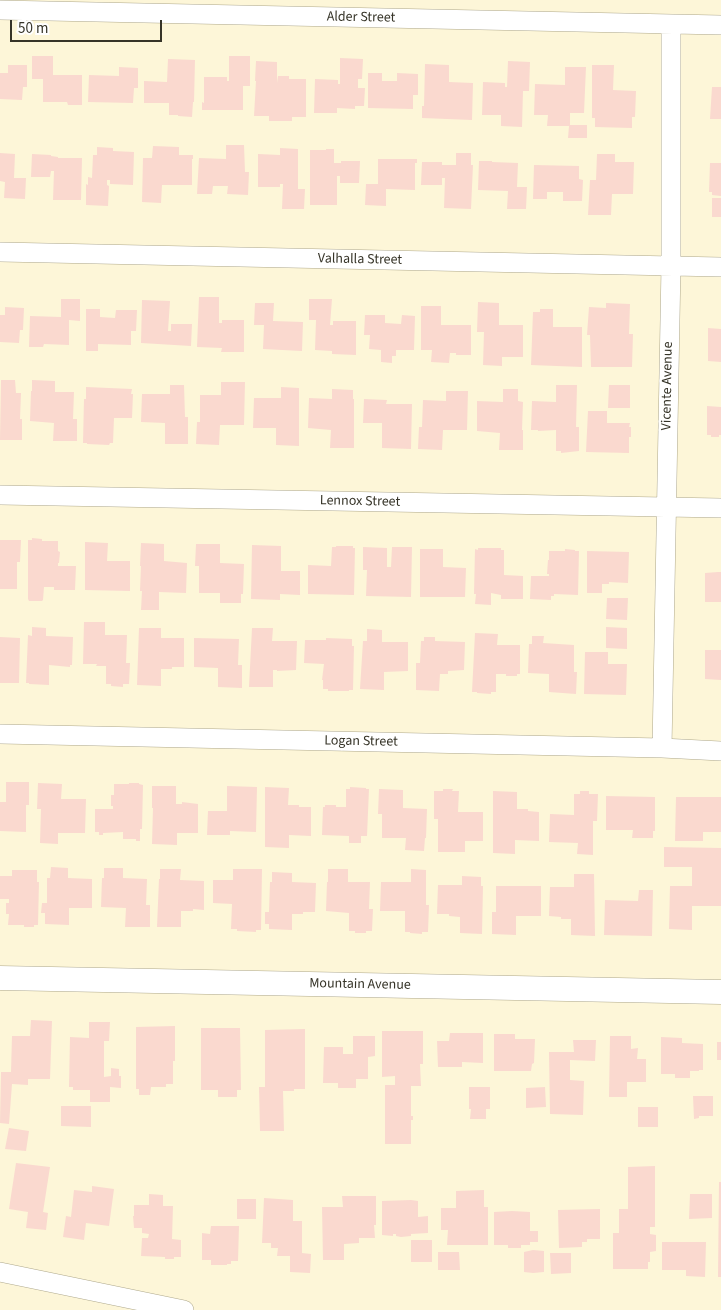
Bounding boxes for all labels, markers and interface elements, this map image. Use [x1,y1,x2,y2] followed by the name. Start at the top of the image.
[327,9,395,27] street label: Alder Street
[12,10,165,42] scale bar
[18,18,48,39] text: 50 m
[318,251,402,269] street label: Valhalla Street
[659,341,677,431] street label: Vicente Avenue
[320,493,400,511] street label: Lennox Street
[324,733,398,751] street label: Logan Street
[309,976,411,994] street label: Mountain Avenue

